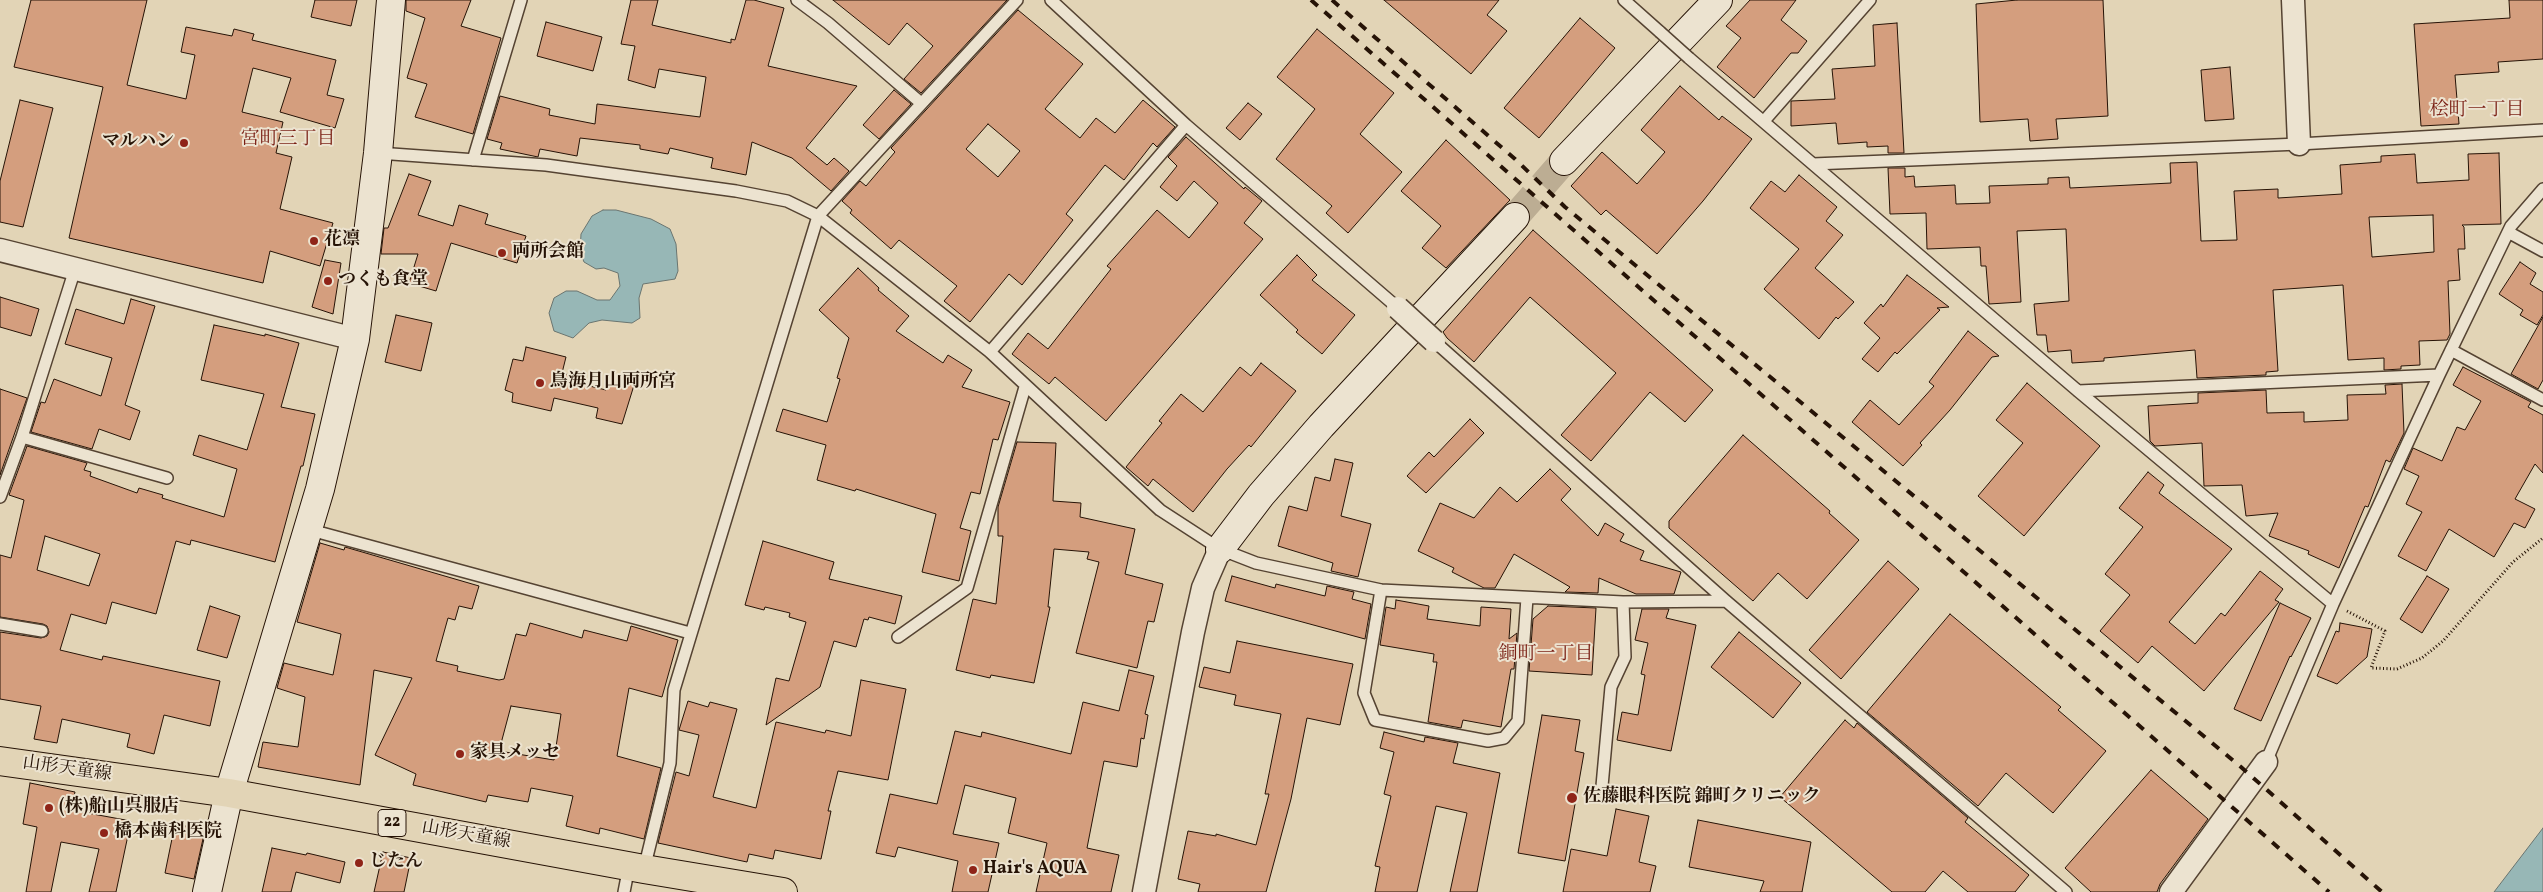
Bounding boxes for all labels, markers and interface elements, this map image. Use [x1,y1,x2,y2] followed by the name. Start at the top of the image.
[2430,101,2524,123] district label: 桧町一丁目
[241,130,335,152] district label: 宮町三丁目
[102,132,174,154] place label: マルハン
[178,137,190,149] marker: マルハン
[324,230,360,252] place label: 花凛
[308,235,320,247] marker: 花凛
[512,242,584,264] place label: 両所会館
[496,247,508,259] marker: 両所会館
[338,270,428,292] place label: つくも食堂
[322,275,334,287] marker: つくも食堂
[550,372,676,394] place label: 鳥海月山両所宮
[534,377,546,389] marker: 鳥海月山両所宮
[1499,645,1593,667] district label: 銅町一丁目
[470,743,560,765] place label: 家具メッセ
[454,748,466,760] marker: 家具メッセ
[21,753,113,787] street label: 山形天童線
[1583,787,1821,809] place label: 佐藤眼科医院 錦町クリニック
[1565,791,1579,805] marker: 佐藤眼科医院 錦町クリニック
[59,797,179,819] place label: (株)船山呉服店
[43,802,55,814] marker: (株)船山呉服店
[378,810,406,836] road number: 22
[420,818,512,854] street label: 山形天童線
[114,822,222,844] place label: 橋本歯科医院
[98,827,110,839] marker: 橋本歯科医院
[369,852,423,874] place label: じたん
[353,857,365,869] marker: じたん
[983,859,1087,881] place label: Hair's AQUA
[967,864,979,876] marker: Hair's AQUA

